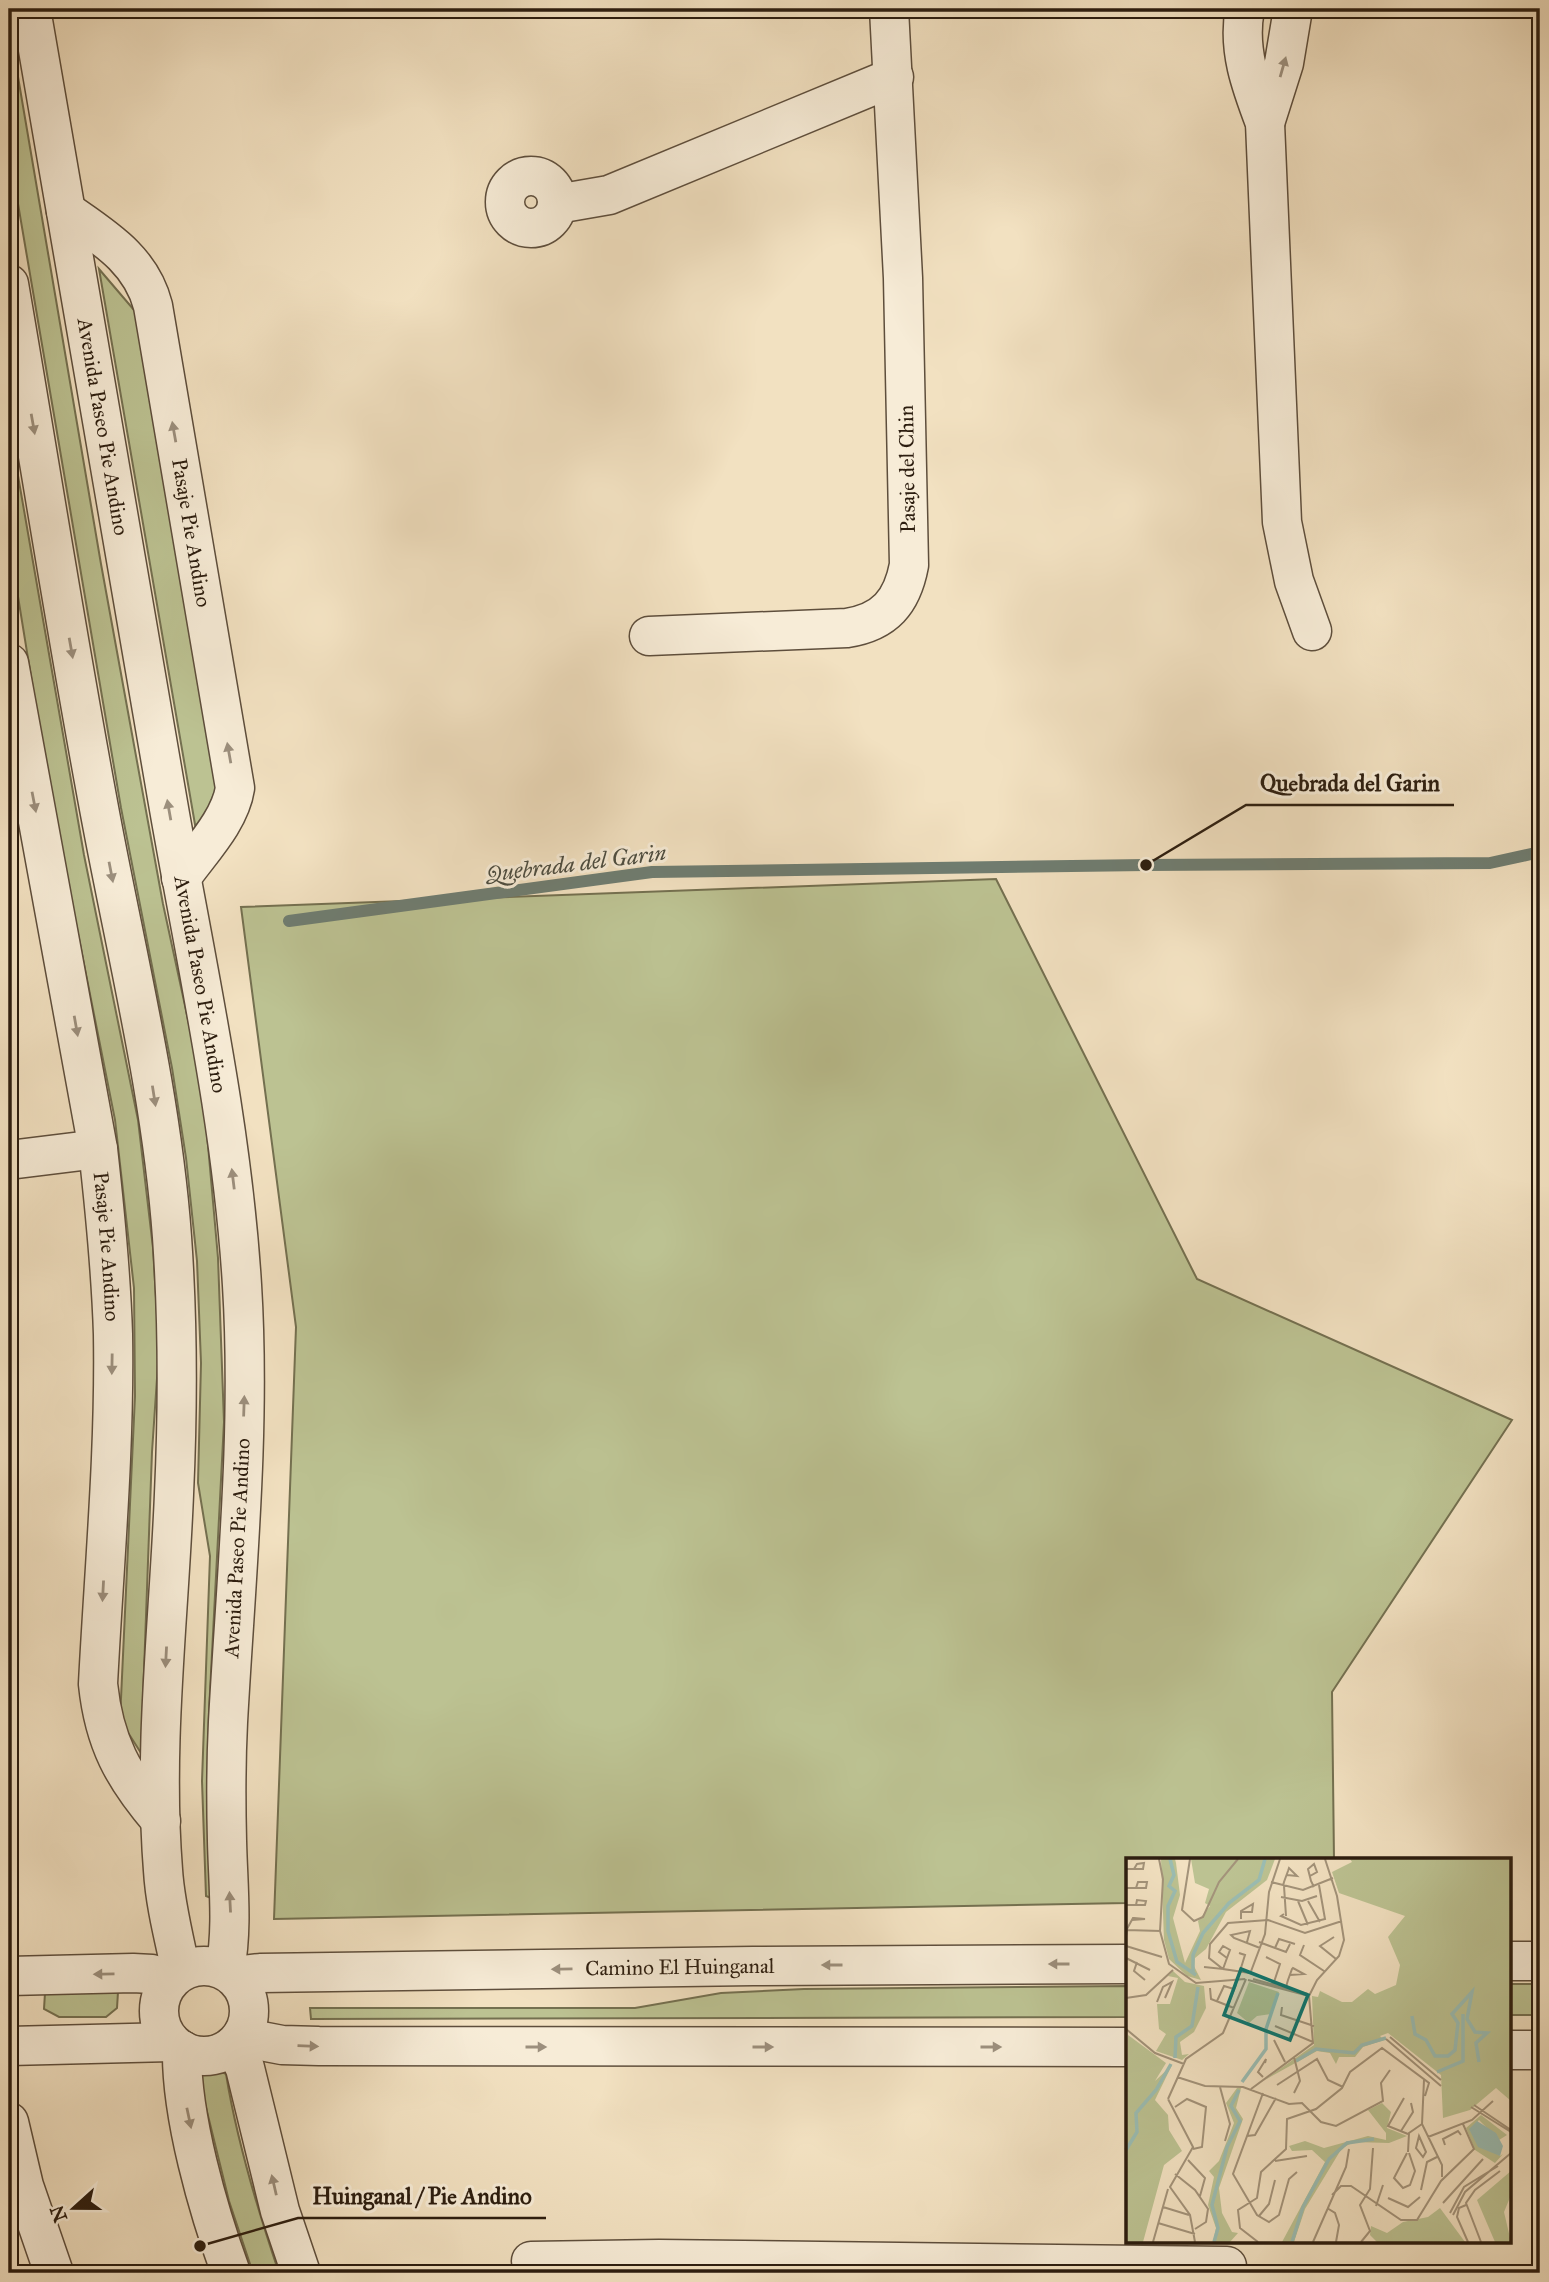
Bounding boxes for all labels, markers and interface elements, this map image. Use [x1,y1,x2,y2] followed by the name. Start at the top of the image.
[1278,56,1288,77] one-way arrow
[71,315,135,538] street label: Avenida Paseo Pie Andino
[893,405,921,533] street label: Pasaje del Chin
[28,413,39,435] one-way arrow
[169,421,180,443] one-way arrow
[166,456,217,609] street label: Pasaje Pie Andino
[66,637,77,659] one-way arrow
[223,742,234,764] one-way arrow
[1246,761,1454,805] callout: Quebrada del Garin
[1260,769,1441,797] text: Quebrada del Garin
[29,791,40,813] one-way arrow
[163,799,174,821] one-way arrow
[483,838,668,888] water label: Quebrada del Garin
[106,861,117,883] one-way arrow
[168,873,233,1095] street label: Avenida Paseo Pie Andino
[71,1015,82,1037] one-way arrow
[149,1085,160,1107] one-way arrow
[228,1168,239,1190] one-way arrow
[88,1170,126,1322] street label: Pasaje Pie Andino
[106,1353,118,1375] one-way arrow
[238,1395,250,1417] one-way arrow
[218,1437,256,1659] street label: Avenida Paseo Pie Andino
[97,1580,108,1602] one-way arrow
[160,1647,171,1669] one-way arrow
[1126,1858,1510,2244] inset map
[224,1891,235,1913] one-way arrow
[585,1953,775,1981] street label: Camino El Huinganal
[1048,1958,1070,1970] one-way arrow
[820,1959,842,1971] one-way arrow
[551,1963,573,1974] one-way arrow
[92,1968,114,1979] one-way arrow
[297,2040,319,2052] one-way arrow
[525,2041,547,2053] one-way arrow
[752,2041,774,2053] one-way arrow
[980,2041,1002,2053] one-way arrow
[184,2107,195,2129] one-way arrow
[38,2174,108,2244] north arrow
[268,2174,279,2196] one-way arrow
[298,2174,546,2218] callout: Huinganal / Pie Andino
[312,2182,532,2211] text: Huinganal / Pie Andino
[45,2202,72,2226] text: N

